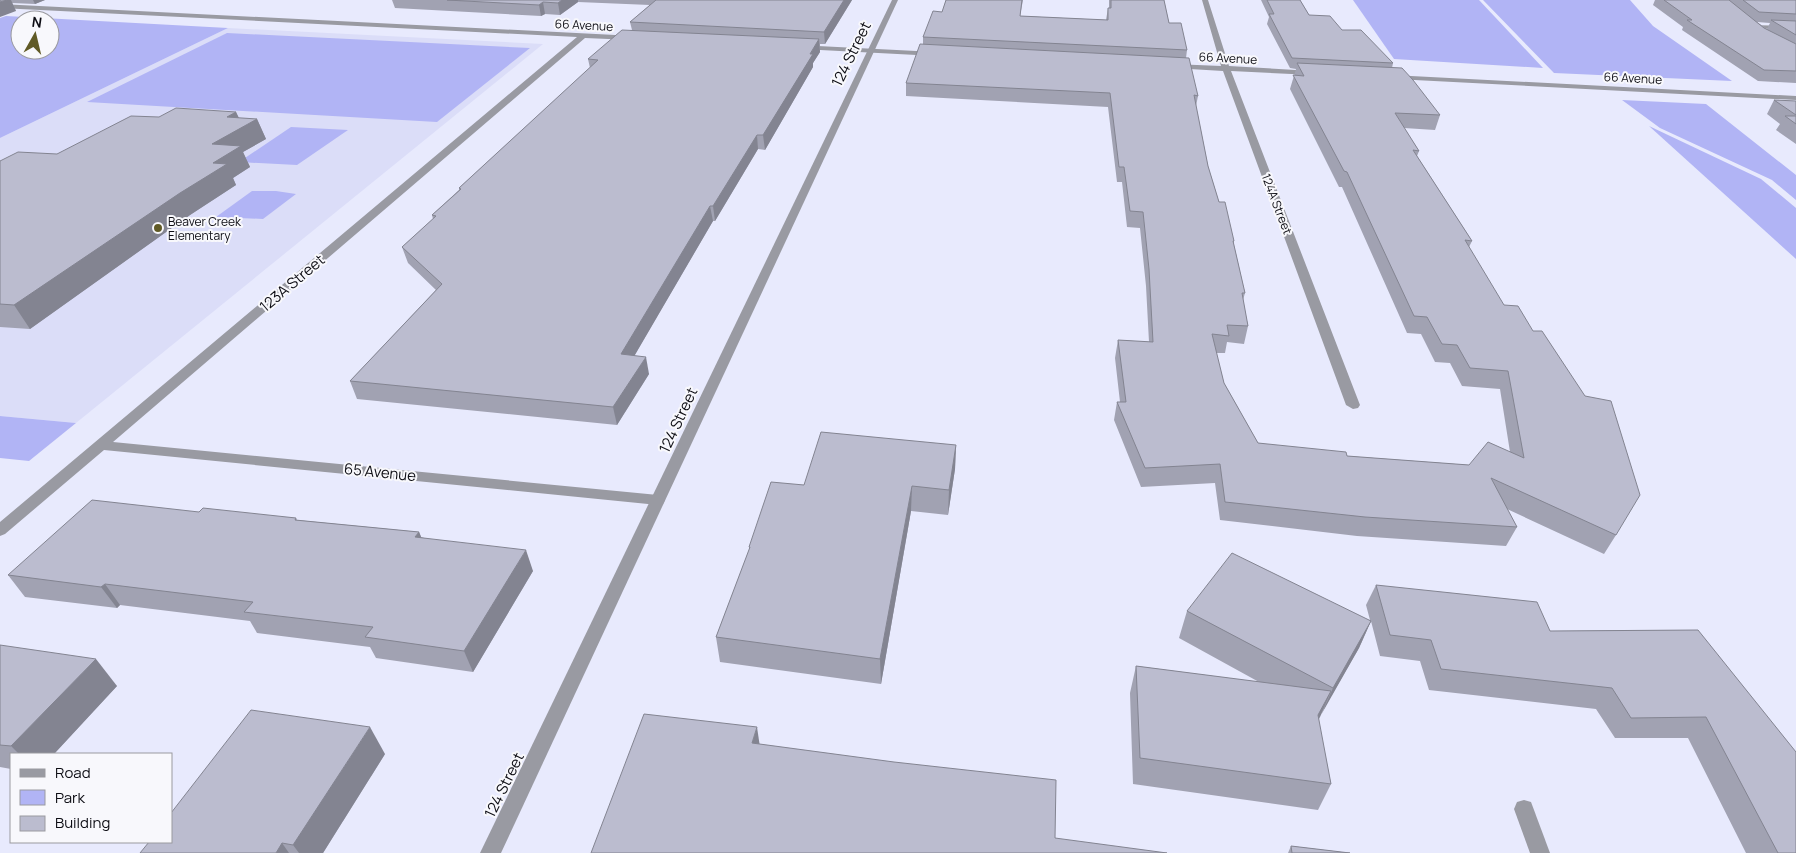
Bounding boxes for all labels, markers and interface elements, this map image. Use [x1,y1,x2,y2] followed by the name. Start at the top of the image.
[10,10,60,60] north arrow
[31,12,43,32] text: N
[554,15,614,35] street label: 66 Avenue
[826,18,876,90] street label: 124 Street
[1198,48,1258,68] street label: 66 Avenue
[1603,68,1663,88] street label: 66 Avenue
[1258,171,1296,237] street label: 124A Street
[168,213,242,244] place label: Beaver Creek Elementary
[152,222,164,234] marker: Beaver Creek Elementary
[255,249,329,317] street label: 123A Street
[654,384,702,456] street label: 124 Street
[343,458,417,486] street label: 65 Avenue
[479,749,529,821] street label: 124 Street
[10,753,172,843] legend
[55,762,91,783] text: Road
[55,787,85,808] text: Park
[55,812,110,833] text: Building

